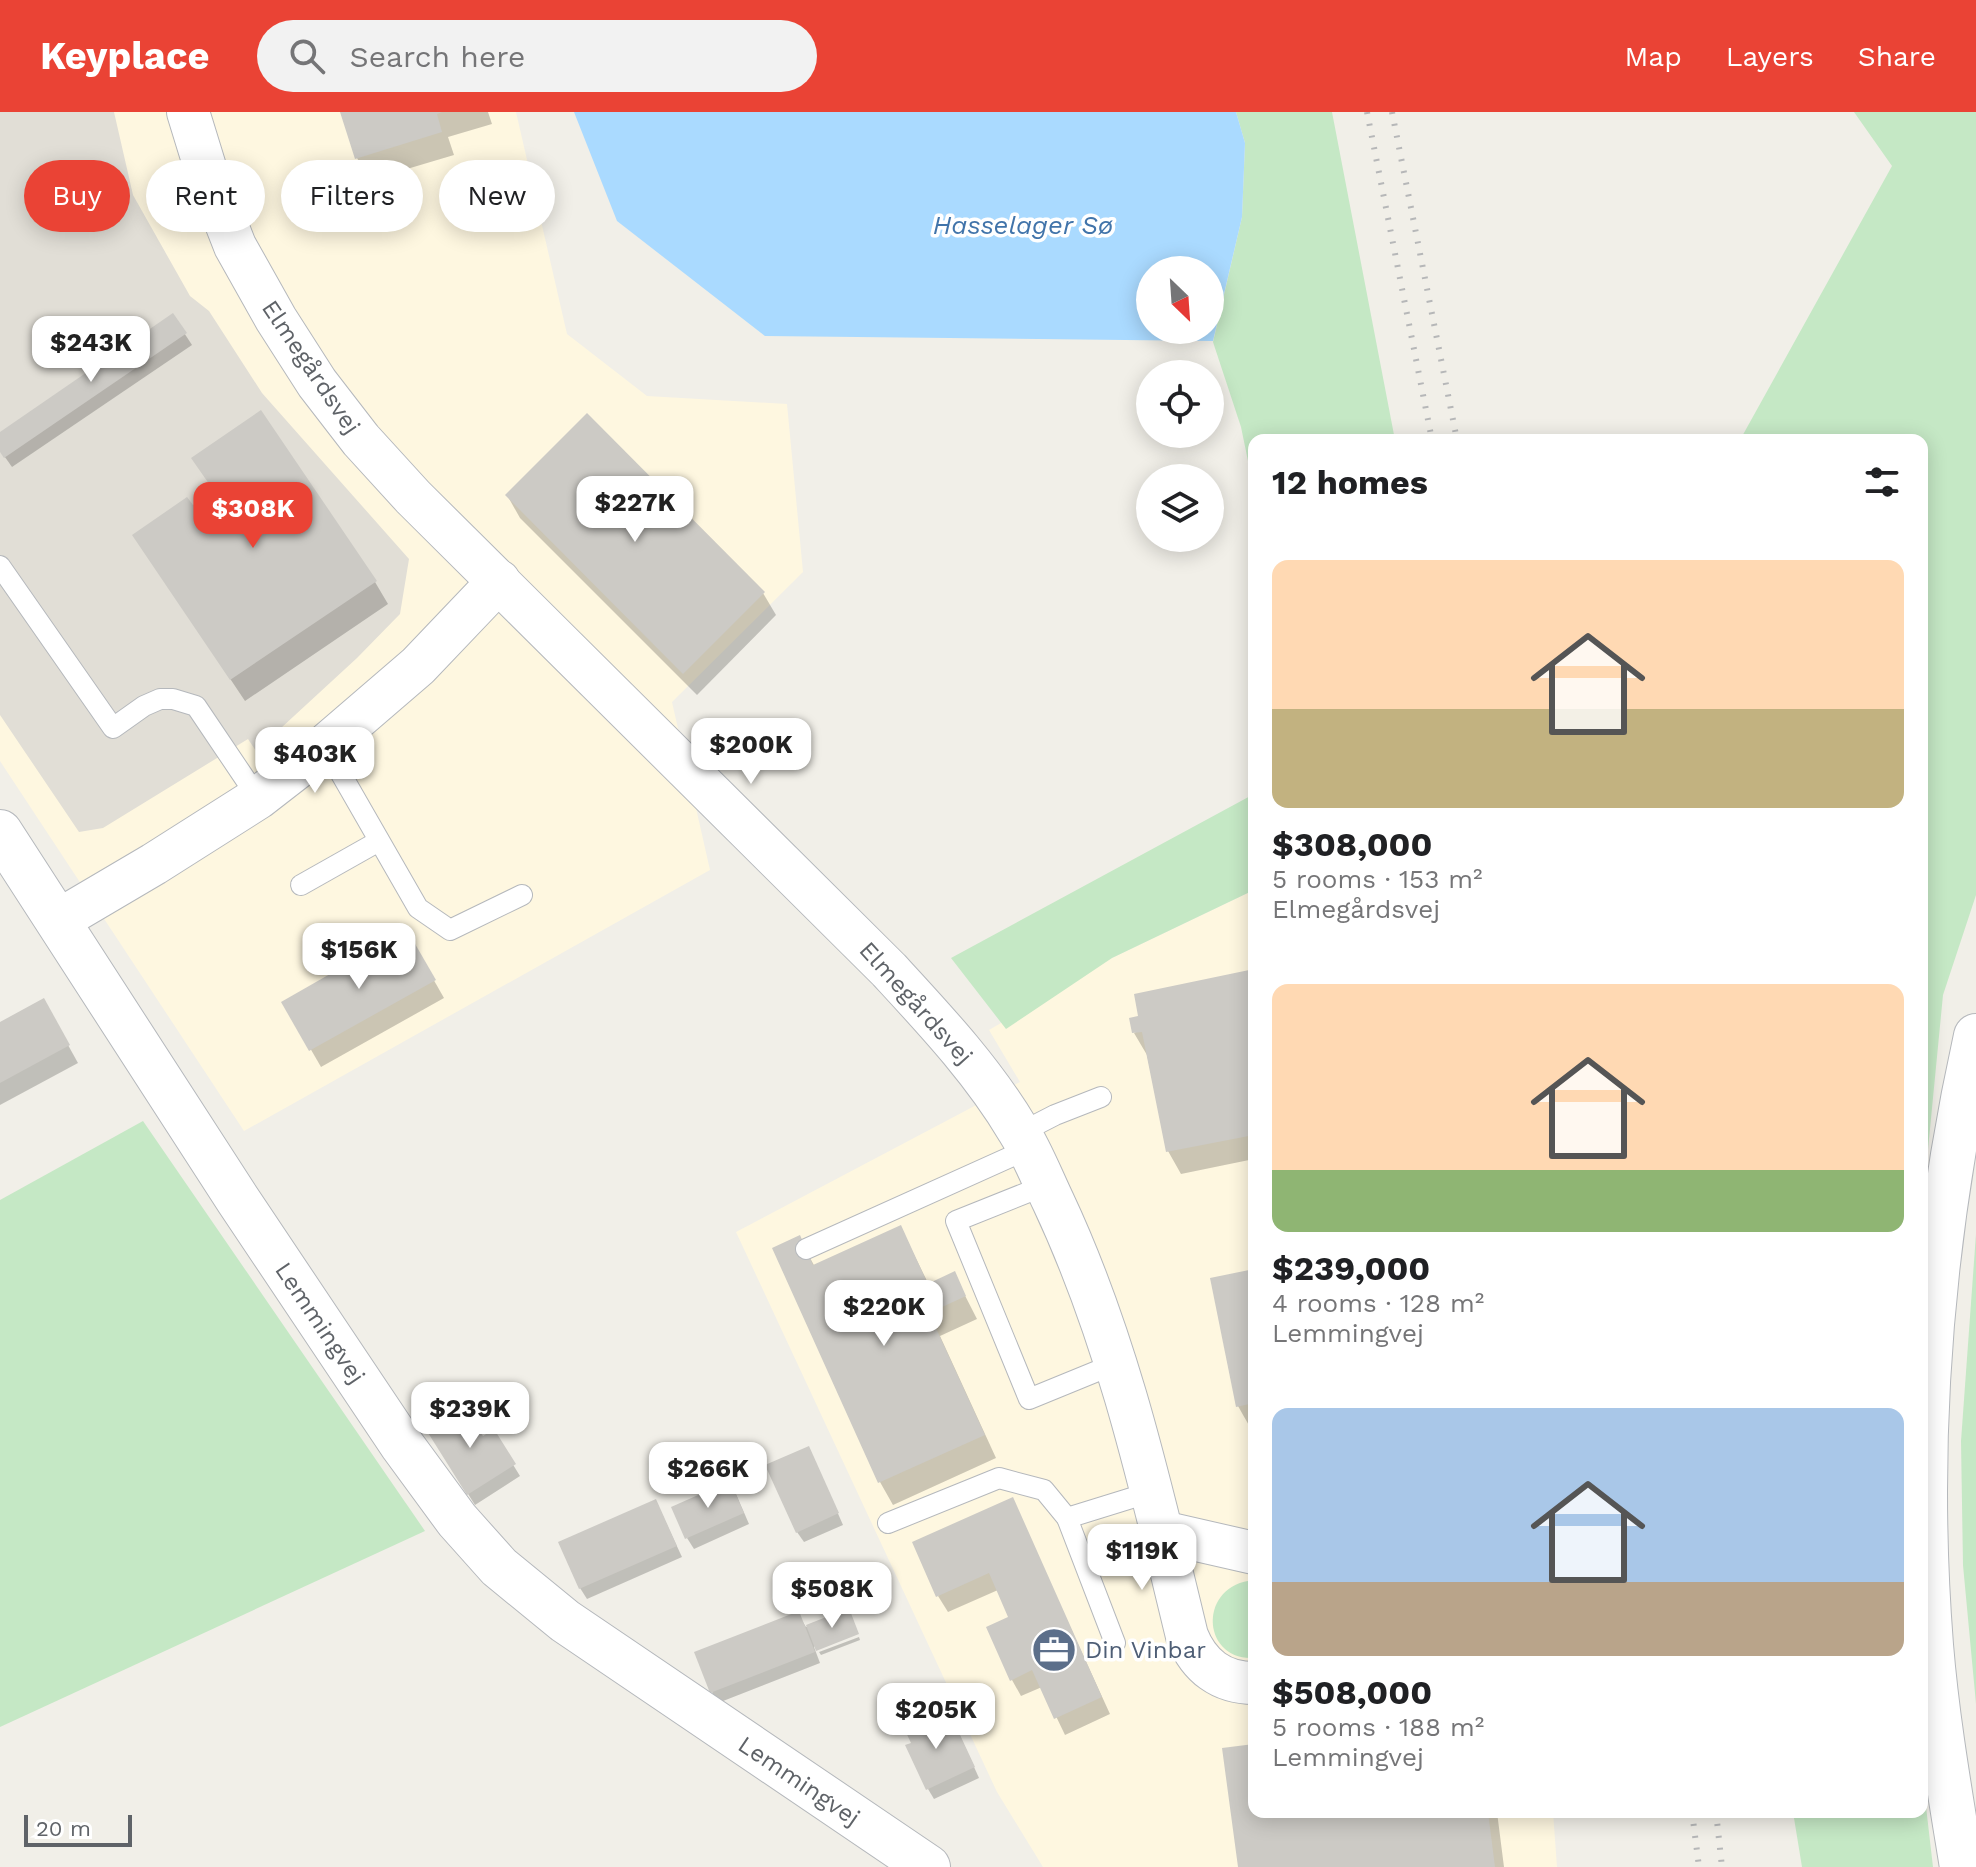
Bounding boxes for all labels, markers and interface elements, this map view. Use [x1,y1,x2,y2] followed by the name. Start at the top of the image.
[257,20,817,92] search box
[40,34,209,78] text: Keyplace
[285,34,329,78] icon: search
[349,39,525,74] text: Search here
[1625,40,1682,73] text: Map
[1726,40,1814,73] text: Layers
[1858,40,1936,73] text: Share
[24,160,130,232] chip: Buy
[146,160,265,232] chip: Rent
[281,160,423,232] chip: Filters
[439,160,555,232] chip: New
[933,210,1114,240] water label: Hasselager Sø
[1136,256,1224,344] north arrow
[1136,256,1224,552] map controls
[256,295,366,439] street label: Elmegårdsvej
[35,316,147,384] pin: $243K
[50,327,132,357] text: $243K
[1136,360,1224,448] button: locate
[1860,460,1904,504] icon: filters
[1272,462,1428,502] text: 12 homes
[1136,464,1224,552] button: layers
[579,476,691,544] pin: $227K
[197,482,309,550] pin: $308K
[594,487,676,517] text: $227K
[211,493,295,523] text: $308K
[1516,612,1660,756] icon: home
[695,718,807,786] pin: $200K
[259,727,371,795] pin: $403K
[709,729,793,759] text: $200K
[273,738,357,768] text: $403K
[1272,824,1432,864] text: $308,000
[1272,864,1483,894] text: 5 rooms · 153 m²
[1272,894,1440,924] text: Elmegårdsvej
[303,923,415,991] pin: $156K
[320,934,398,964] text: $156K
[854,936,978,1070] street label: Elmegårdsvej
[1516,1036,1660,1180] icon: home
[1272,1248,1430,1288] text: $239,000
[269,1257,371,1389] street label: Lemmingvej
[828,1280,940,1348] pin: $220K
[1272,1288,1484,1318] text: 4 rooms · 128 m²
[843,1291,925,1321] text: $220K
[1272,1318,1424,1348] text: Lemmingvej
[414,1382,526,1450] pin: $239K
[429,1393,511,1423] text: $239K
[652,1442,764,1510] pin: $266K
[667,1453,749,1483] text: $266K
[1516,1460,1660,1604] icon: home
[1086,1524,1198,1592] pin: $119K
[1105,1535,1179,1565] text: $119K
[776,1562,888,1630] pin: $508K
[791,1573,873,1603] text: $508K
[1030,1626,1078,1674] office icon: Din Vinbar
[1085,1636,1206,1664] place label: Din Vinbar
[1272,1672,1432,1712] text: $508,000
[880,1683,992,1751] pin: $205K
[895,1694,977,1724] text: $205K
[1272,1712,1484,1742] text: 5 rooms · 188 m²
[733,1730,865,1832] street label: Lemmingvej
[1272,1742,1424,1772] text: Lemmingvej
[24,1811,132,1847] scale bar
[36,1816,91,1841] text: 20 m

